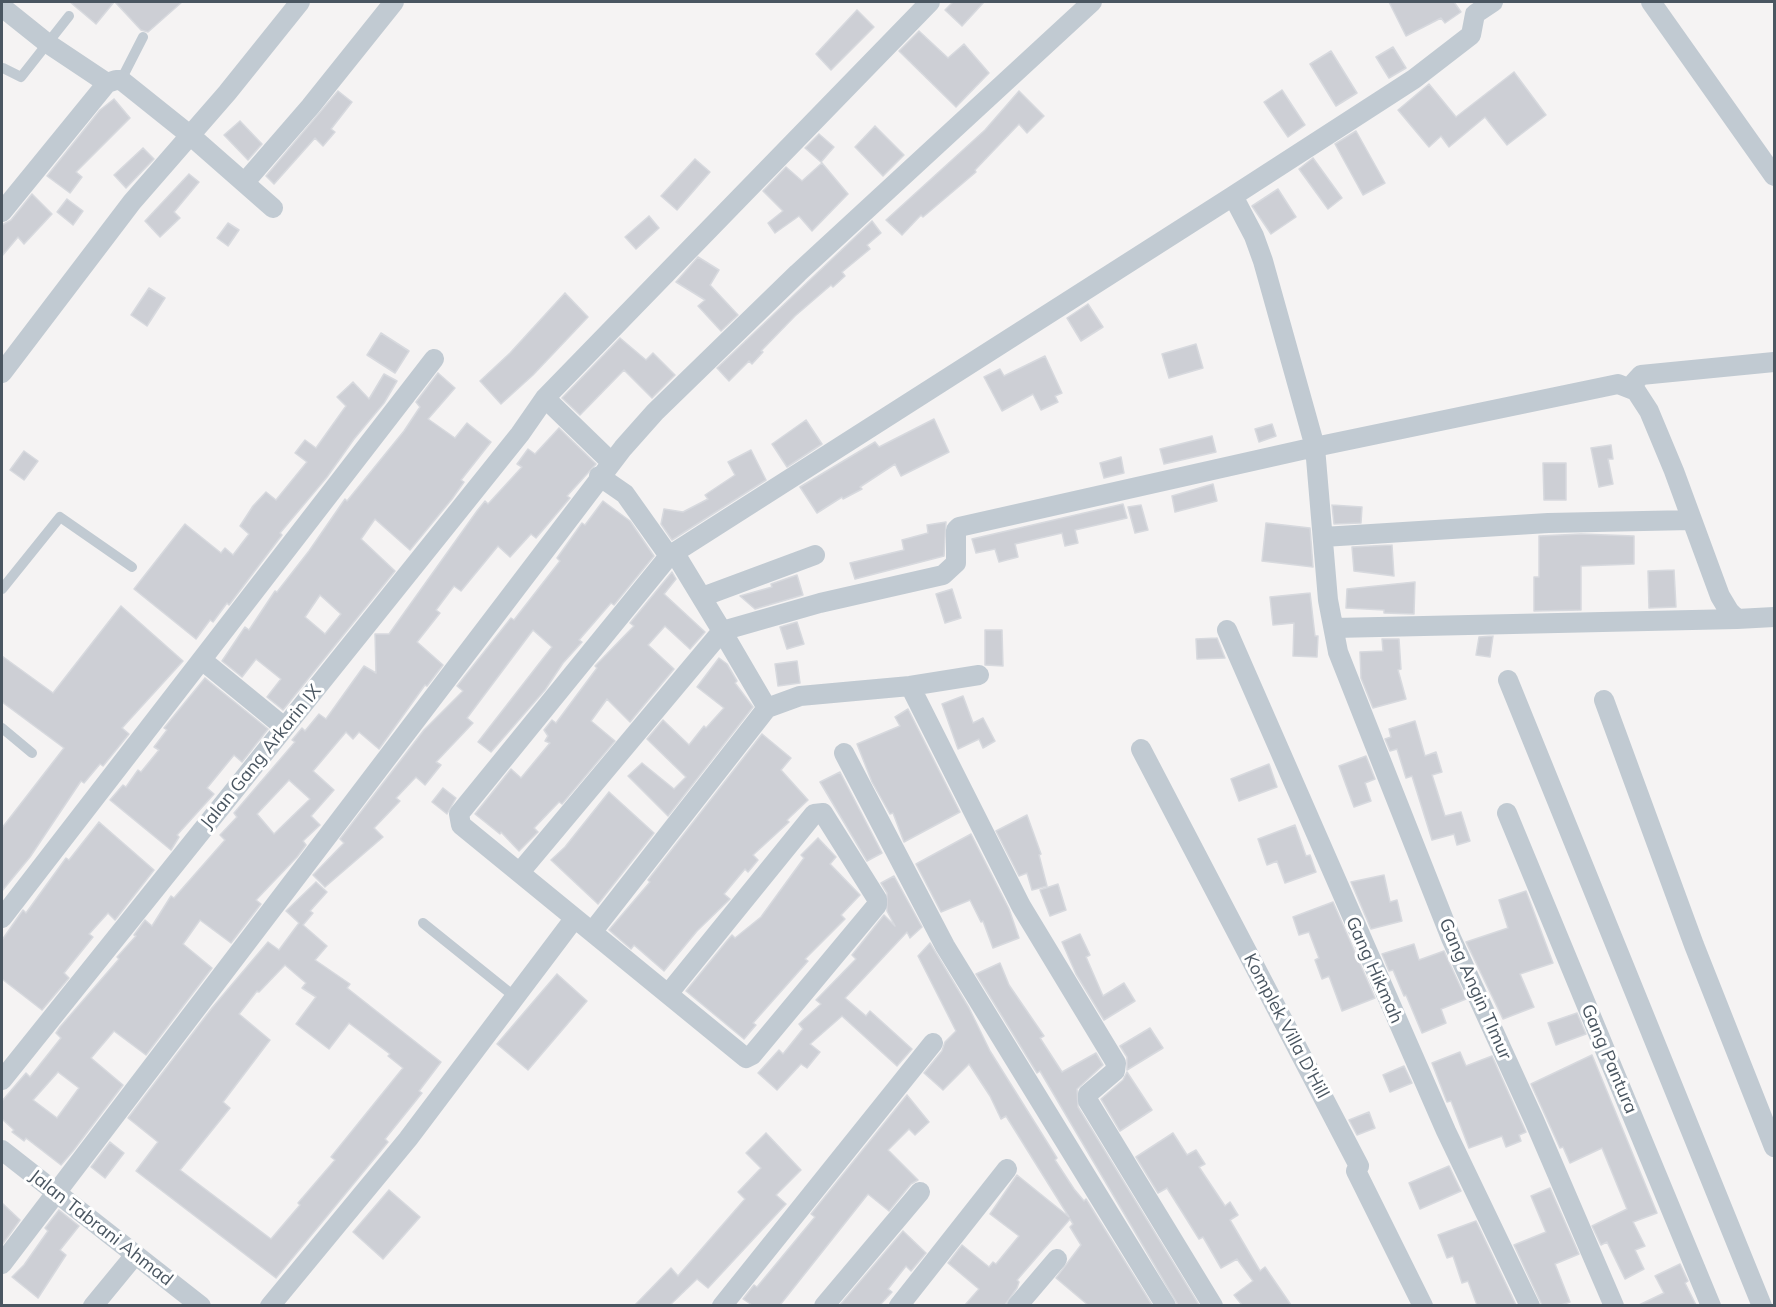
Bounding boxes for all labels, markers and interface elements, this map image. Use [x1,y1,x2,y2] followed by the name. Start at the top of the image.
[196,681,326,833] street label: Jalan Gang Arkarin IX
[1341,913,1407,1027] street label: Gang Hikmah
[1434,915,1516,1063] street label: Gang Angin TImur
[1239,950,1333,1102] street label: Komplek Villa D'Hill
[1576,1001,1642,1117] street label: Gang Pantura
[25,1165,177,1291] street label: Jalan Tabrani Ahmad

